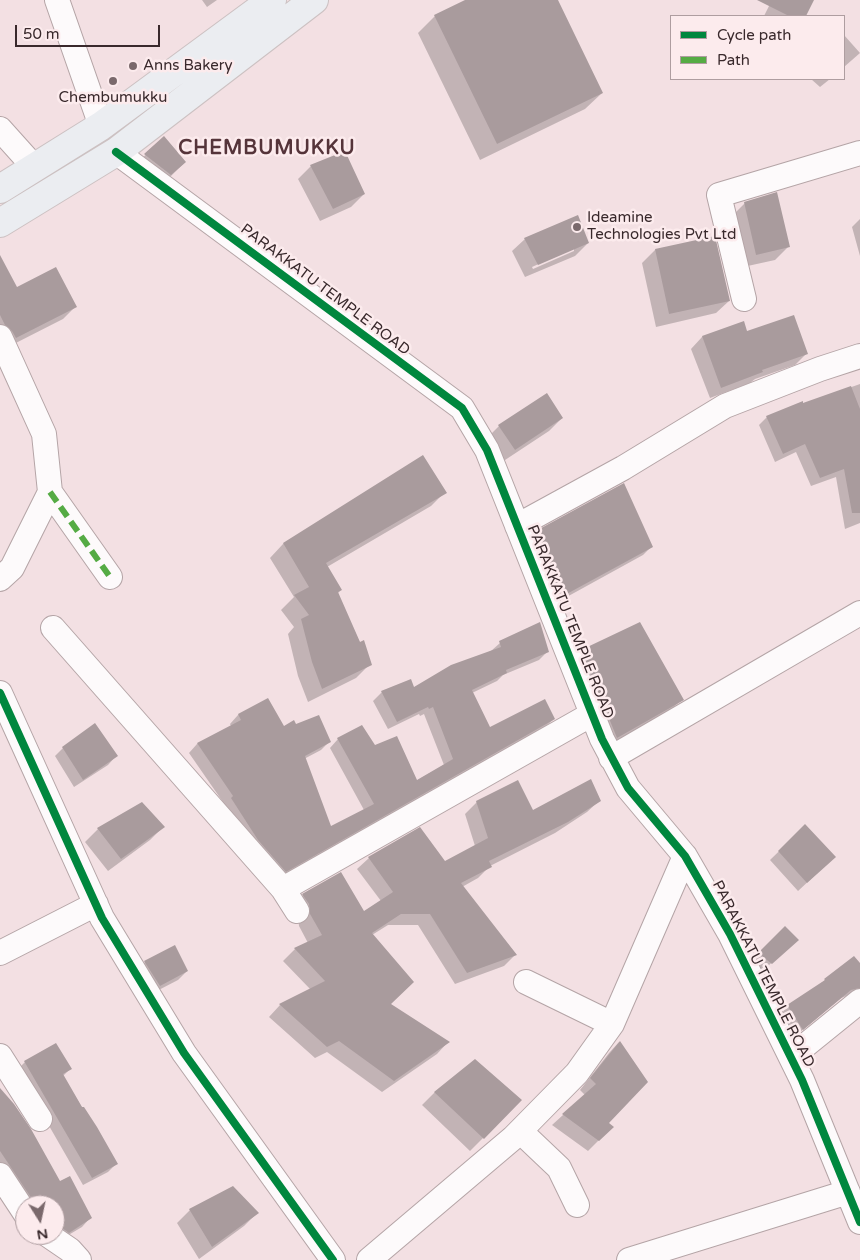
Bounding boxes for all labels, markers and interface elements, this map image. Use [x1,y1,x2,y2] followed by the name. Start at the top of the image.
[18,15,162,47] scale bar
[670,15,845,80] legend
[23,25,60,43] text: 50 m
[717,26,791,44] text: Cycle path
[717,51,750,69] text: Path
[143,57,233,75] place label: Anns Bakery
[127,60,139,72] marker: Anns Bakery
[107,75,119,87] marker: Chembumukku
[59,89,167,107] place label: Chembumukku
[177,137,357,161] district label: CHEMBUMUKKU
[587,209,736,244] place label: Ideamine Technologies Pvt Ltd
[237,220,413,360] street label: PARAKKATU TEMPLE ROAD
[571,221,583,233] marker: Ideamine Technologies Pvt Ltd
[523,522,617,722] street label: PARAKKATU TEMPLE ROAD
[708,878,818,1070] street label: PARAKKATU TEMPLE ROAD
[15,1195,65,1245] north arrow
[36,1225,50,1244] text: N

